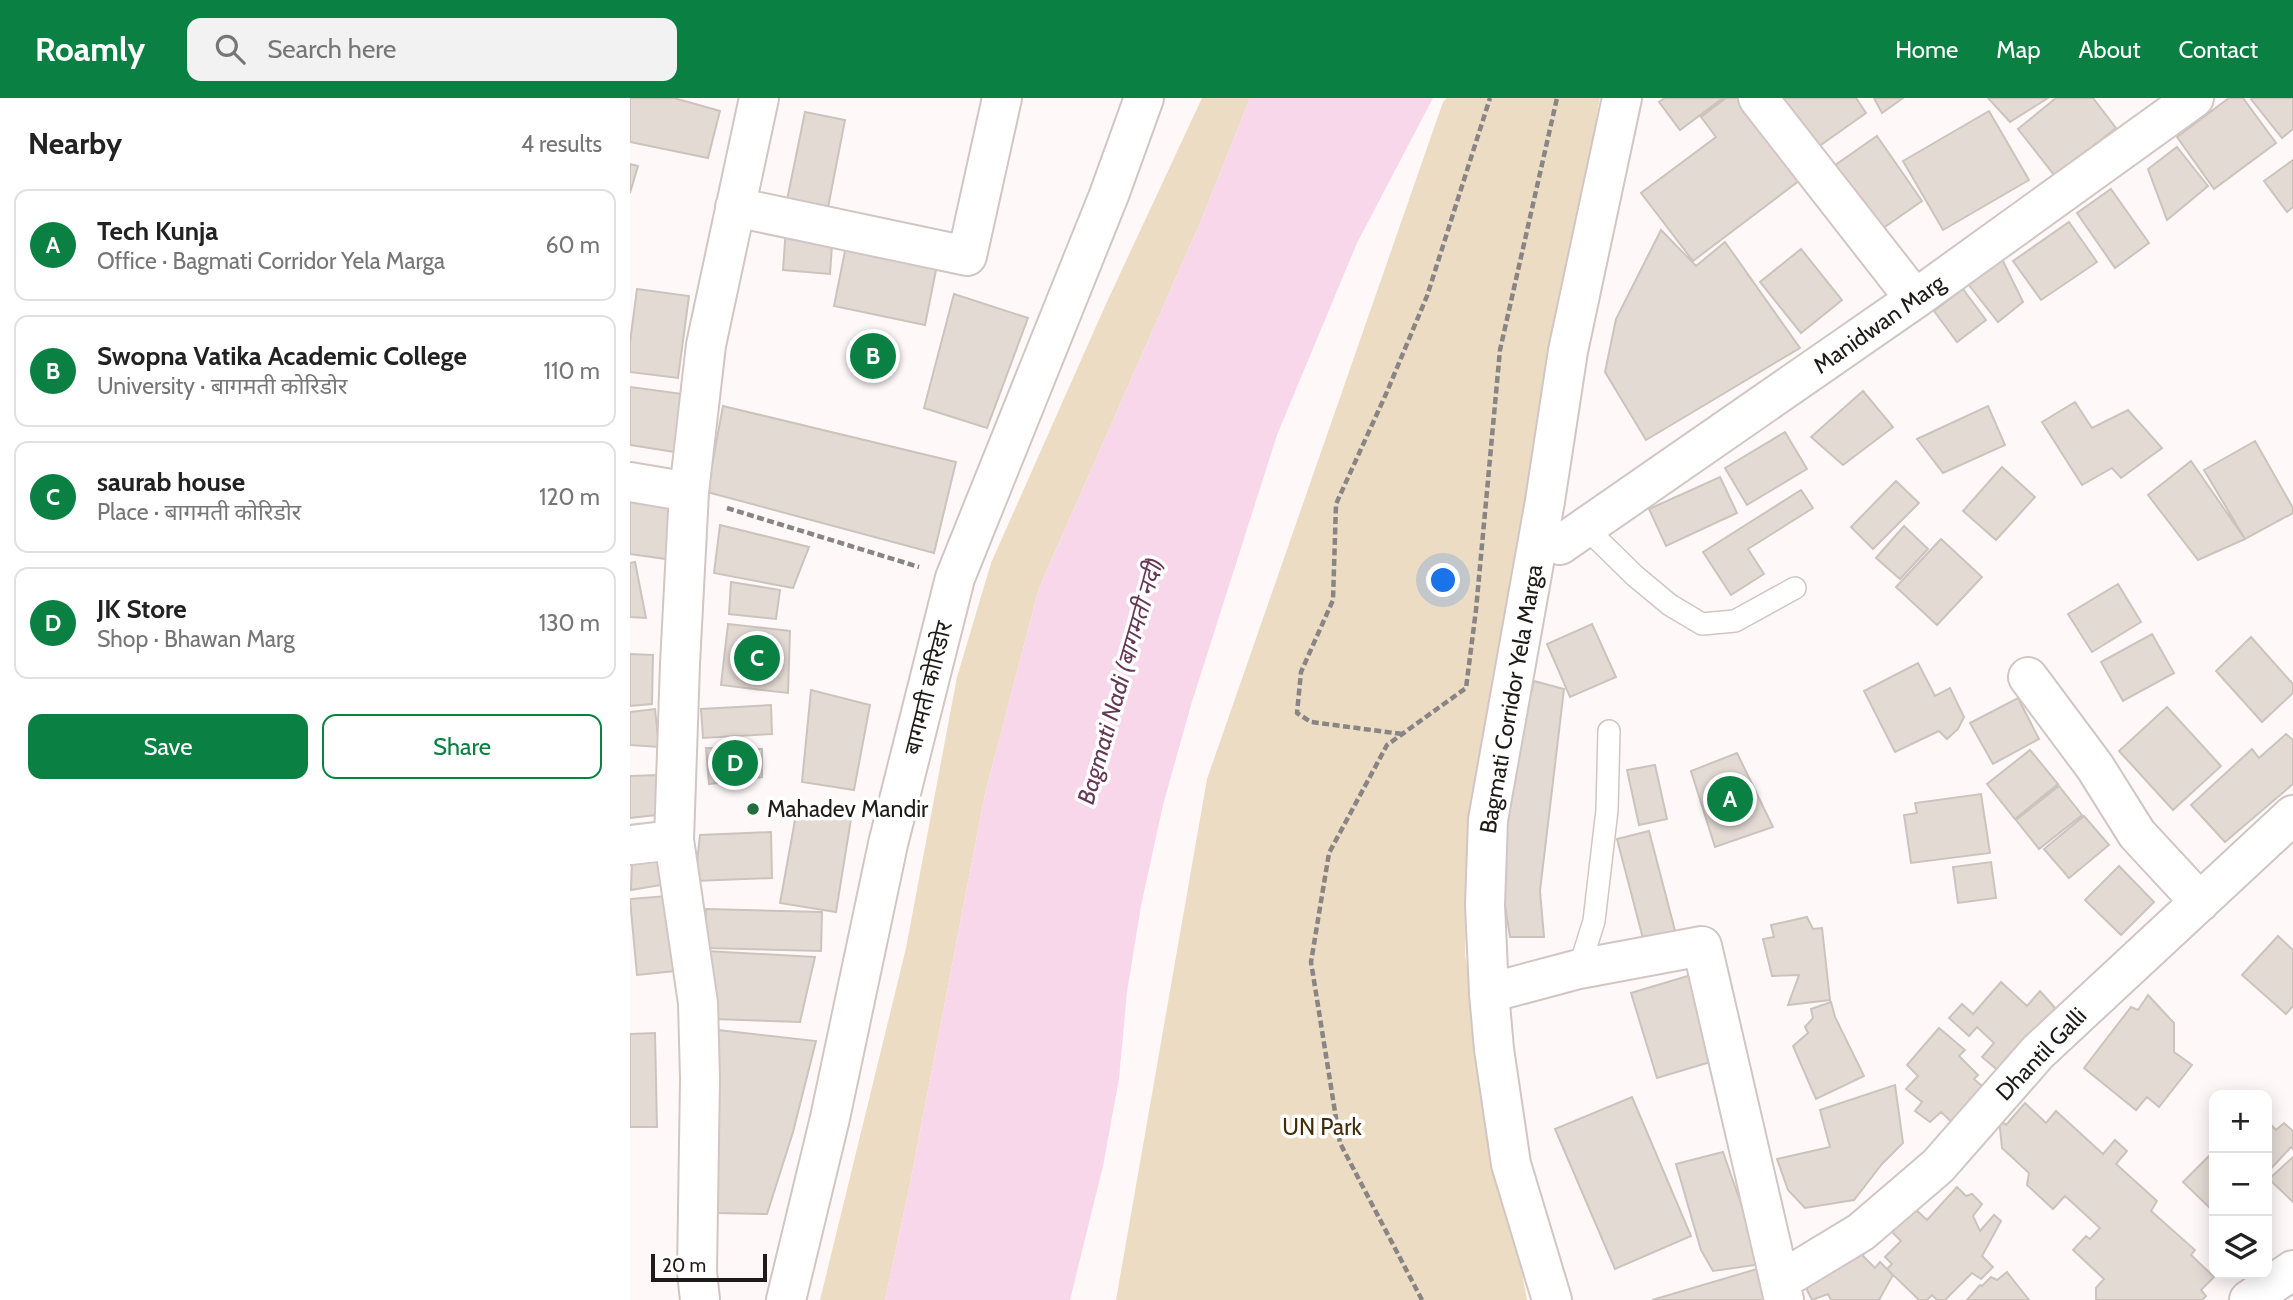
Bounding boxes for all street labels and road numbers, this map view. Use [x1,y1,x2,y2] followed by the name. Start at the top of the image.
[1808,268,1951,380] street label: Manidwan Marg
[1474,562,1548,836] street label: Bagmati Corridor Yela Marga
[898,618,958,758] street label: बागमती कोरिडोर
[1990,1002,2092,1106] street label: Dhantil Galli

